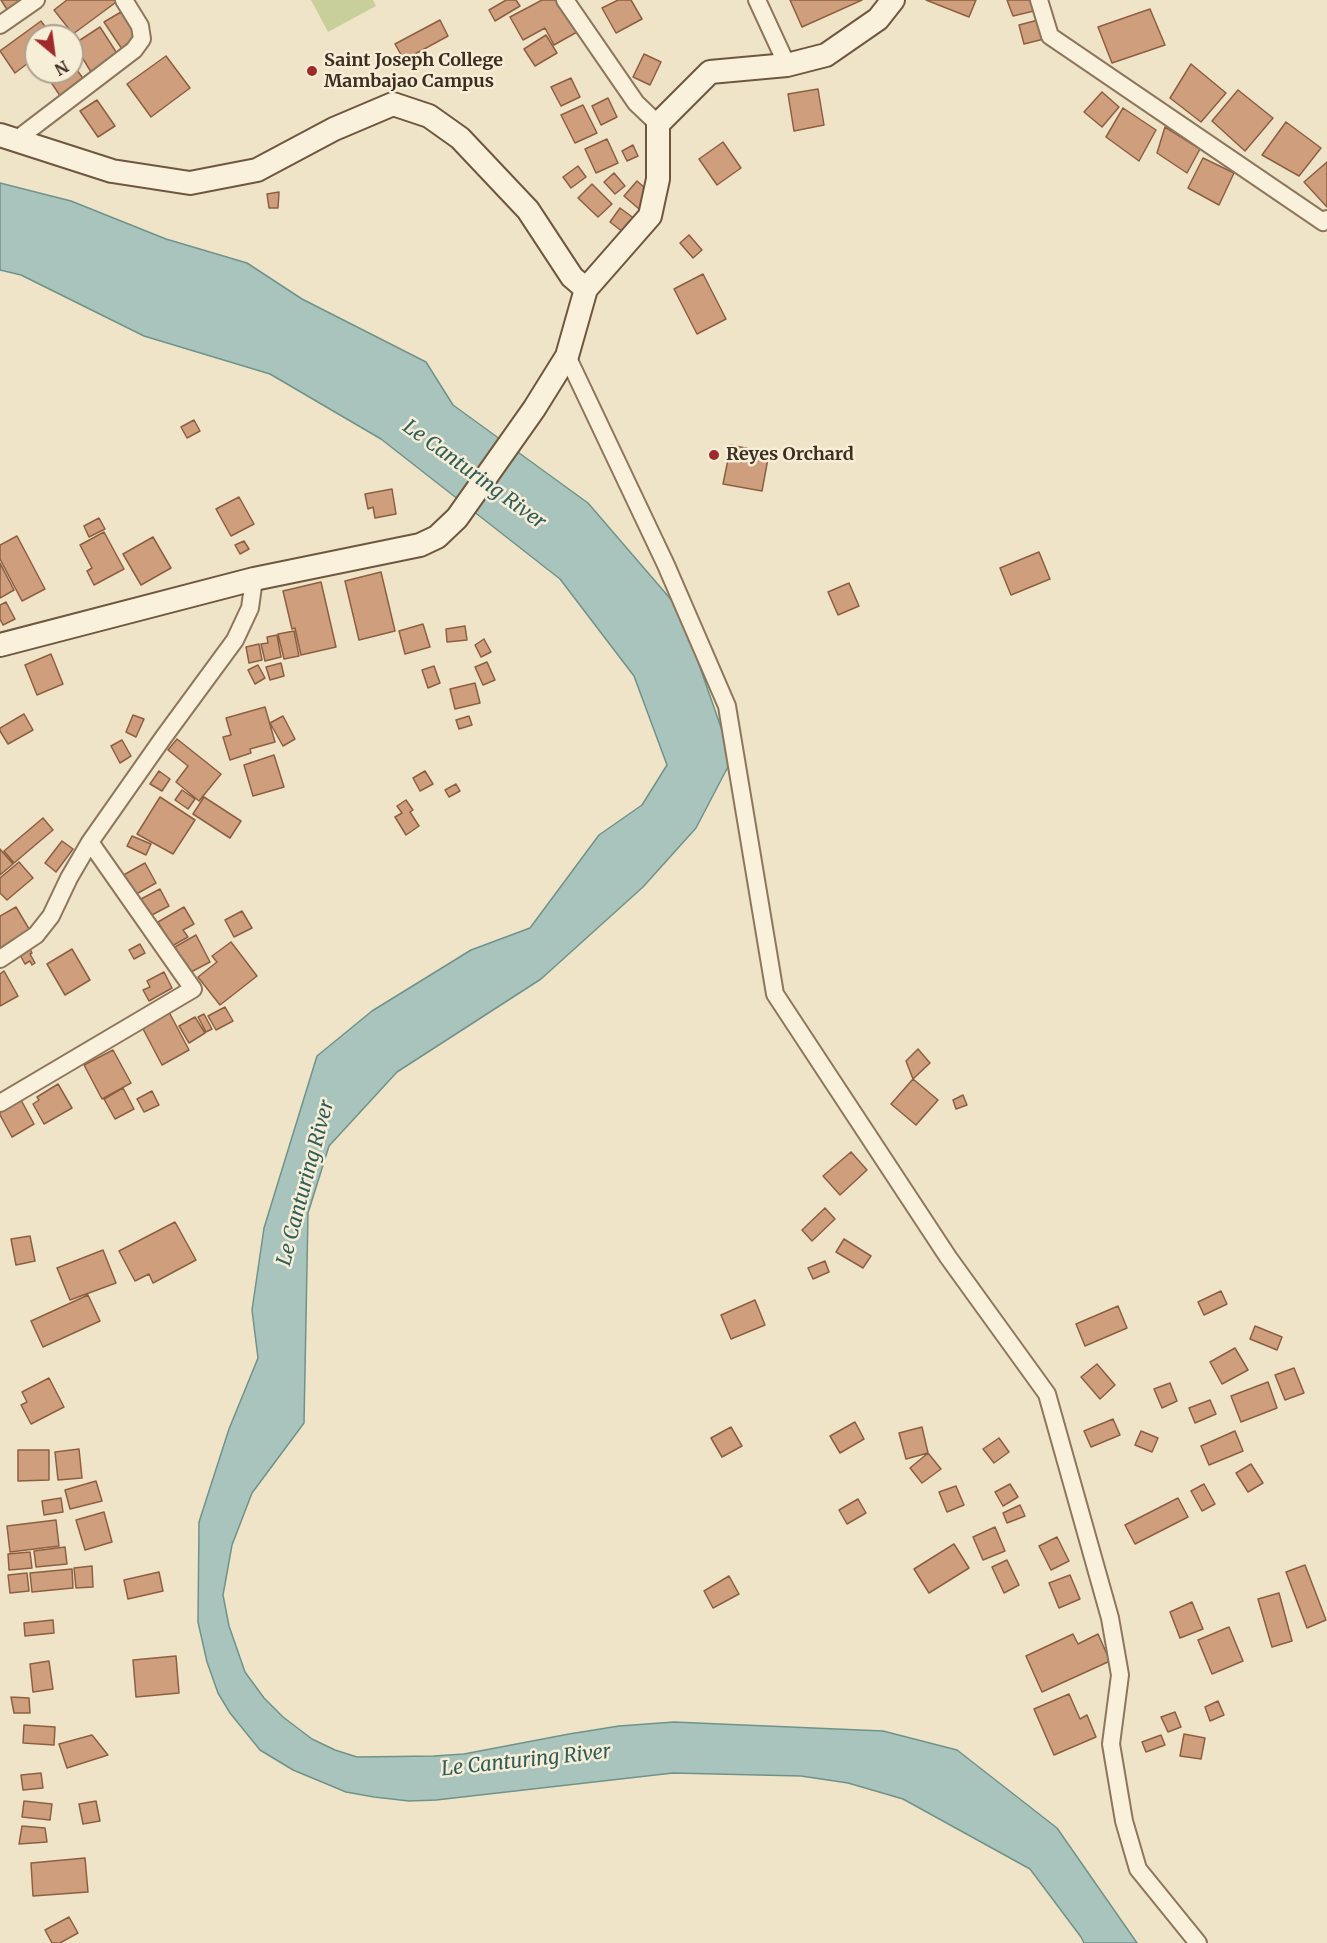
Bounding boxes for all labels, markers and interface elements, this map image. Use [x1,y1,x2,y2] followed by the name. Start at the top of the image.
[24,24,84,84] north arrow
[324,50,503,92] place label: Saint Joseph College Mambajao Campus
[51,56,72,80] text: N
[305,64,319,78] marker: Saint Joseph College Mambajao Campus
[398,415,550,535] water label: Le Canturing River
[726,444,854,466] place label: Reyes Orchard
[707,448,721,462] marker: Reyes Orchard
[272,1098,340,1268] water label: Le Canturing River
[440,1740,612,1782] water label: Le Canturing River

